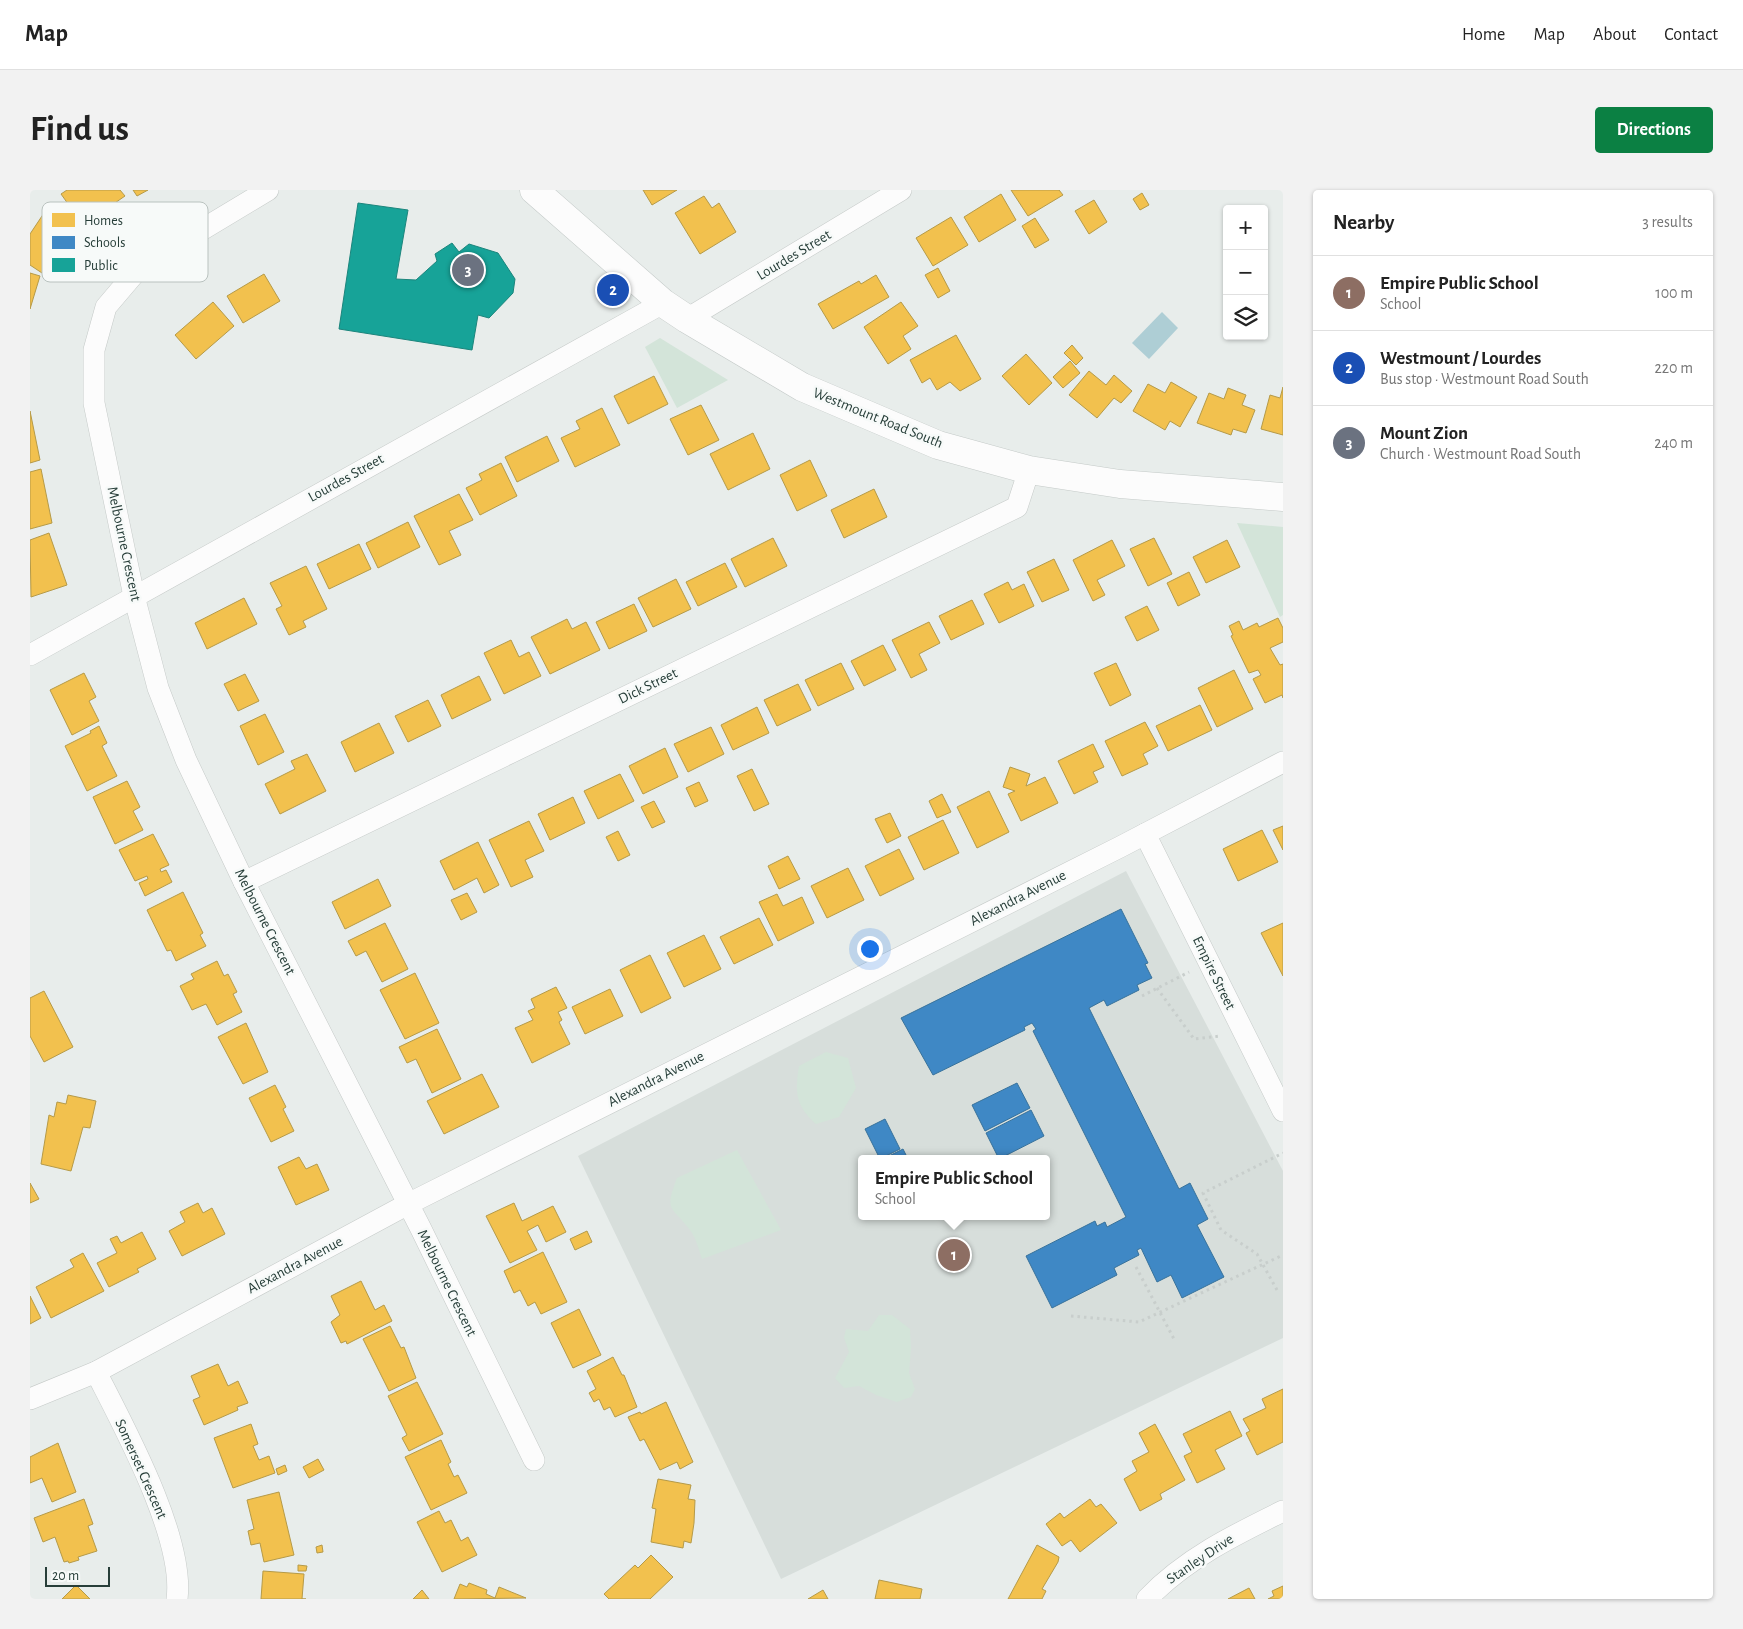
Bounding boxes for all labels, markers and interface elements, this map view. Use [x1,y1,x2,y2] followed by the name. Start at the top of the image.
[25,22,68,46] text: Map
[1462,26,1505,44] text: Home
[1533,26,1565,44] text: Map
[1593,26,1636,44] text: About
[1664,26,1718,44] text: Contact
[1595,107,1713,153] button: Directions
[30,112,129,147] text: Find us
[42,202,208,282] legend
[1223,205,1268,340] map controls
[1223,205,1268,250] button: +
[1333,212,1394,233] text: Nearby
[84,214,123,228] text: Homes
[1642,214,1693,230] text: 3 results
[754,227,834,283] street label: Lourdes Street
[84,236,125,250] text: Schools
[1223,250,1268,295] button: −
[452,251,484,289] pin: 3
[84,259,118,273] text: Public
[597,271,629,309] pin: 2
[1380,274,1539,293] text: Empire Public School
[1346,285,1352,301] text: 1
[1655,285,1693,301] text: 100 m
[1223,295,1268,340] button: layers
[1380,296,1421,312] text: School
[1380,349,1541,368] text: Westmount / Lourdes
[1345,360,1353,376] text: 2
[1655,360,1693,376] text: 220 m
[1380,371,1589,387] text: Bus stop · Westmount Road South
[811,385,945,451] street label: Westmount Road South
[1380,424,1468,443] text: Mount Zion
[1346,435,1352,451] text: 3
[1654,435,1693,451] text: 240 m
[1380,446,1581,462] text: Church · Westmount Road South
[306,451,386,505] street label: Lourdes Street
[105,485,144,603] street label: Melbourne Crescent
[616,665,680,707] street label: Dick Street
[232,867,298,978] street label: Melbourne Crescent
[968,867,1069,929] street label: Alexandra Avenue
[1190,934,1238,1012] street label: Empire Street
[857,936,883,962] your location
[606,1048,707,1110] street label: Alexandra Avenue
[858,1155,1050,1220] popup
[875,1169,1033,1188] text: Empire Public School
[875,1191,916,1207] text: School
[415,1227,479,1339] street label: Melbourne Crescent
[245,1234,345,1296] street label: Alexandra Avenue
[938,1236,970,1274] pin: 1
[112,1417,170,1521] street label: Somerset Crescent
[1164,1531,1236,1587] street label: Stanley Drive
[45,1564,110,1587] scale bar
[52,1569,79,1583] text: 20 m

